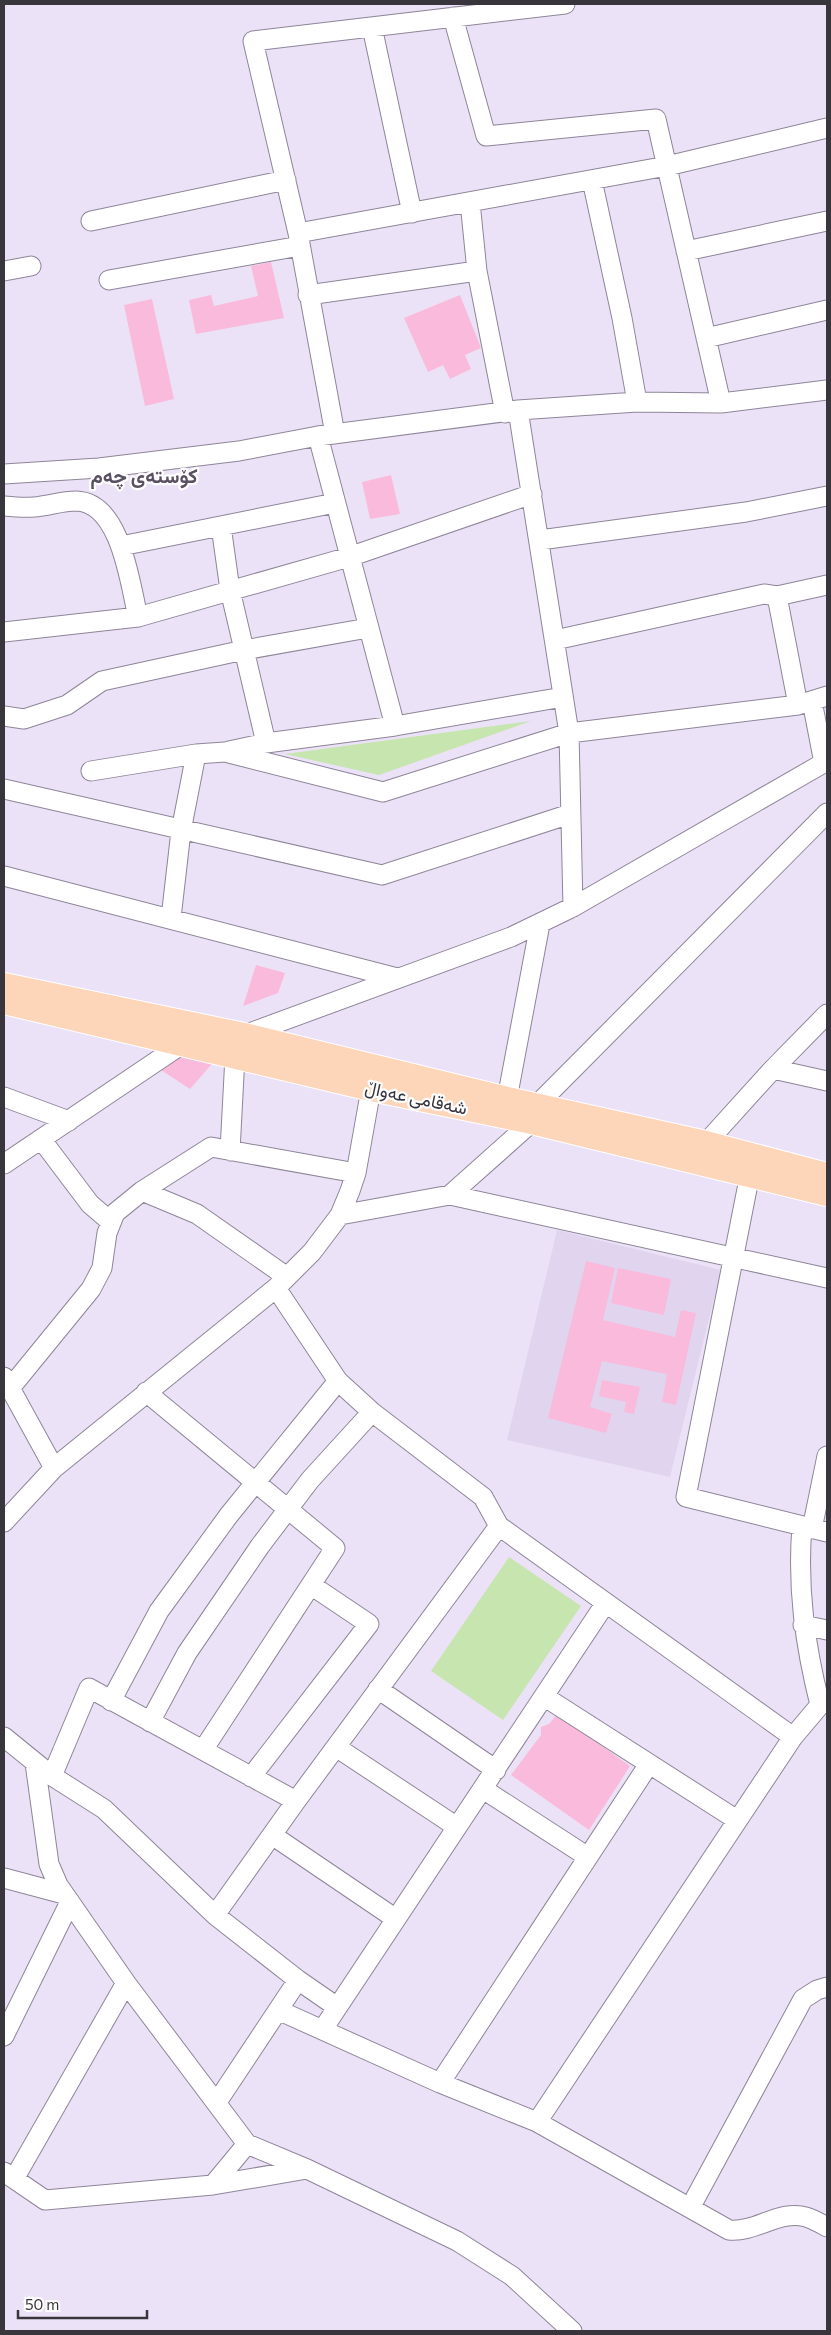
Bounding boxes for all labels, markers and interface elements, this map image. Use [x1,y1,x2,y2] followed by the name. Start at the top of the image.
[90,463,198,490] district label: کۆستەی چەم
[363,1075,469,1120] street label: شەقامی عەواڵ
[18,2288,146,2320] scale bar
[25,2295,59,2313] text: 50 m

